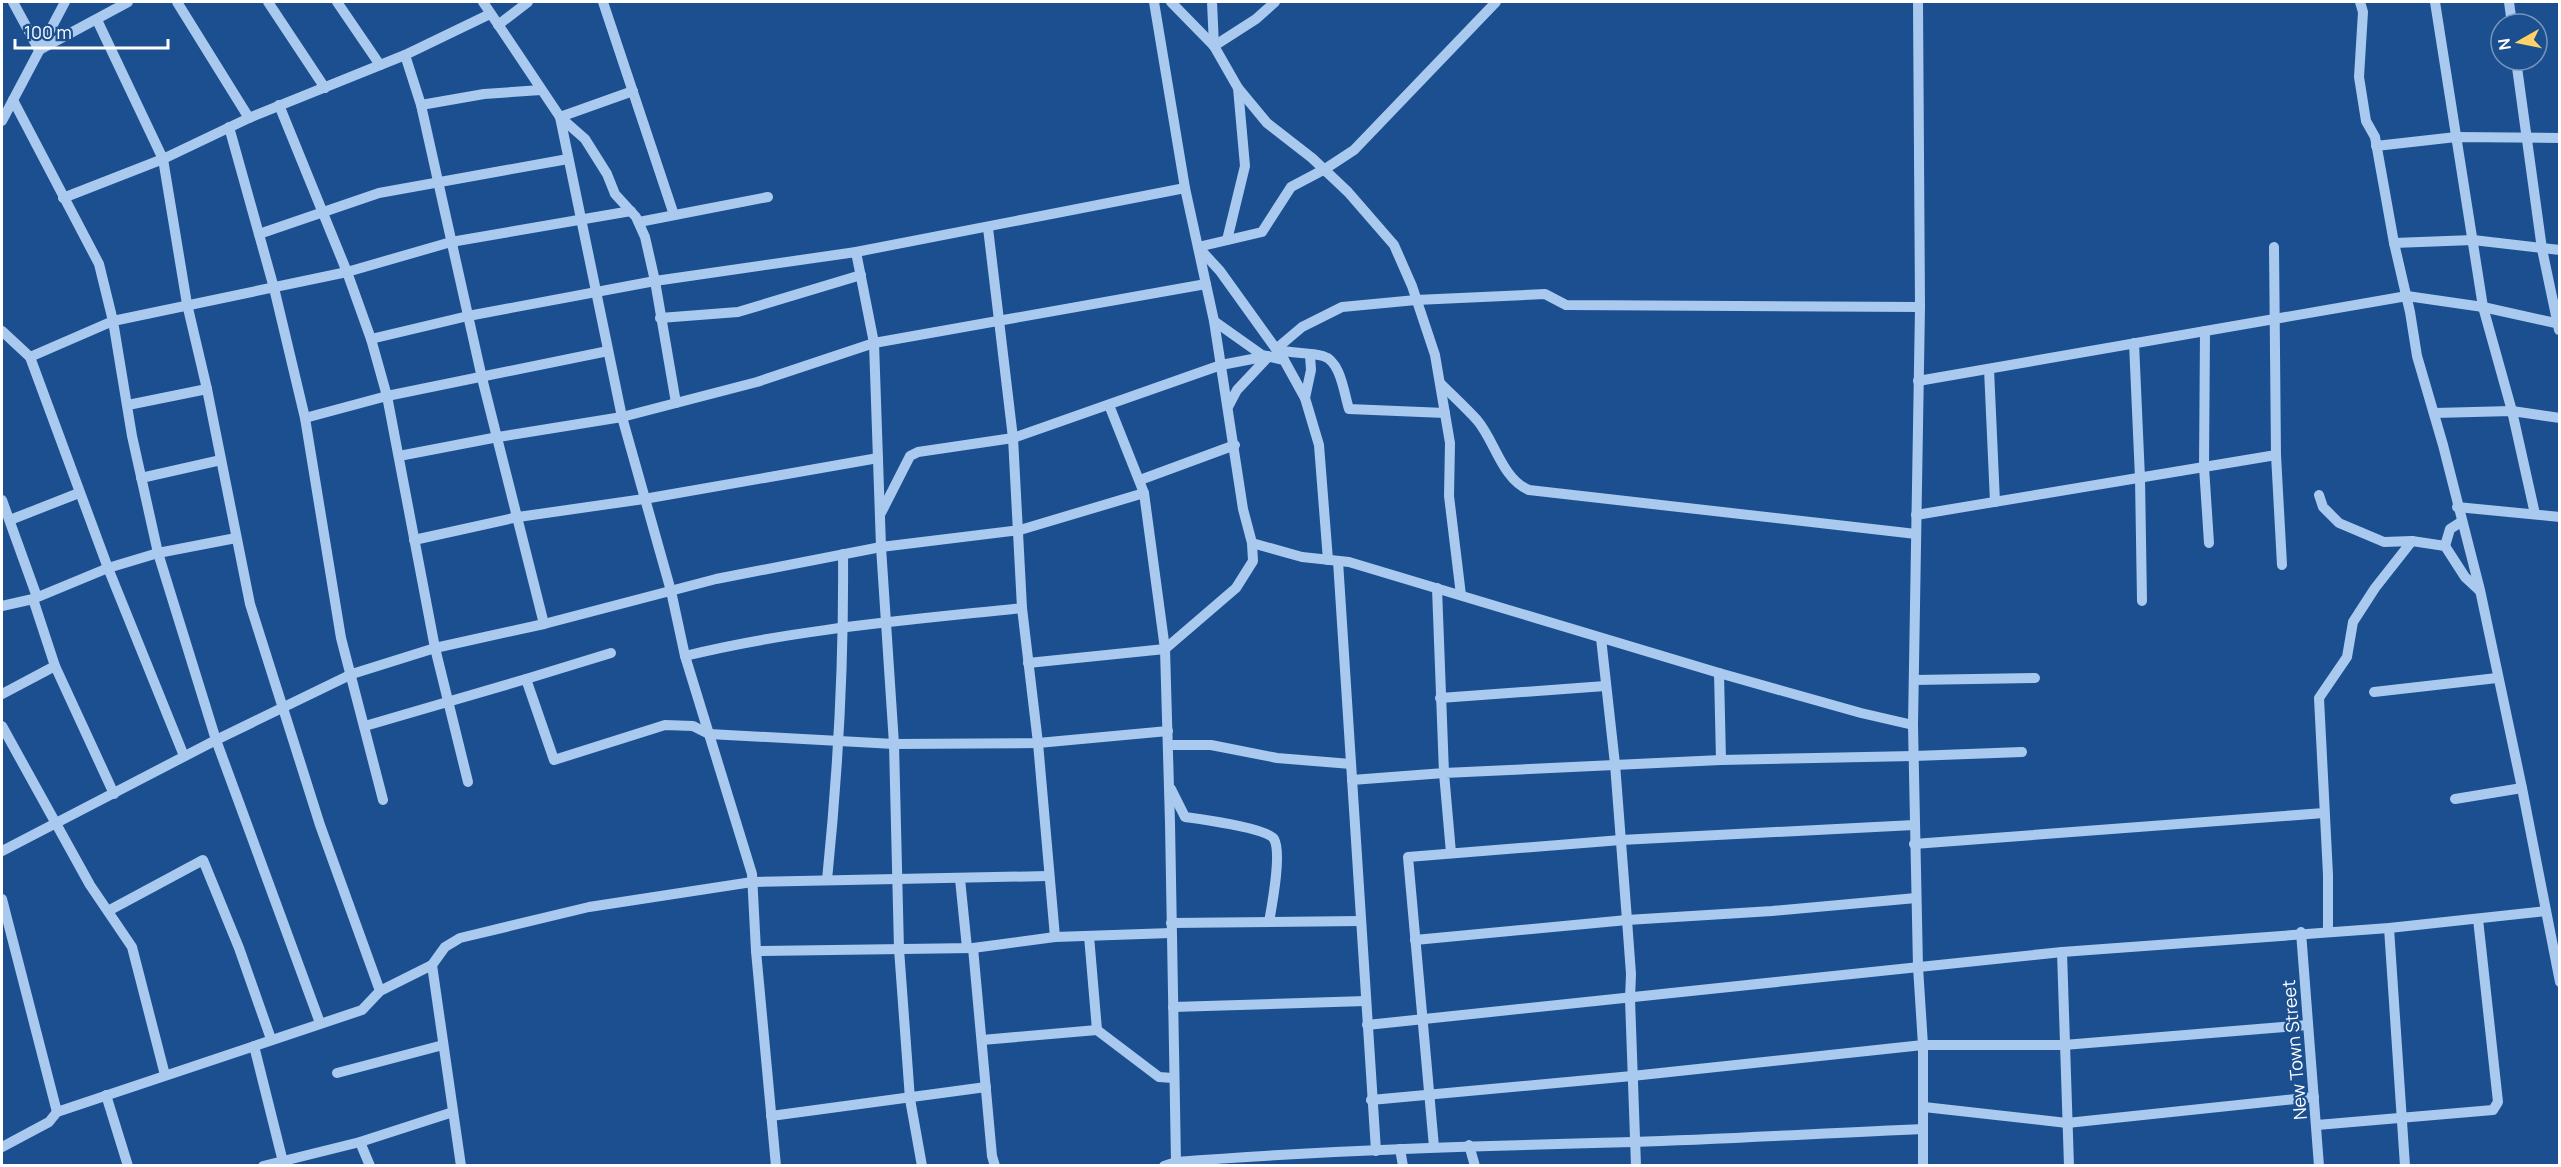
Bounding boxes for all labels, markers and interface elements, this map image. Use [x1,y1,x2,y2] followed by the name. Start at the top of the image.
[15,12,168,50] scale bar
[2489,12,2549,72] north arrow
[24,20,72,44] text: 100 m
[2492,37,2516,52] text: N
[2276,979,2312,1121] street label: New Town Street

